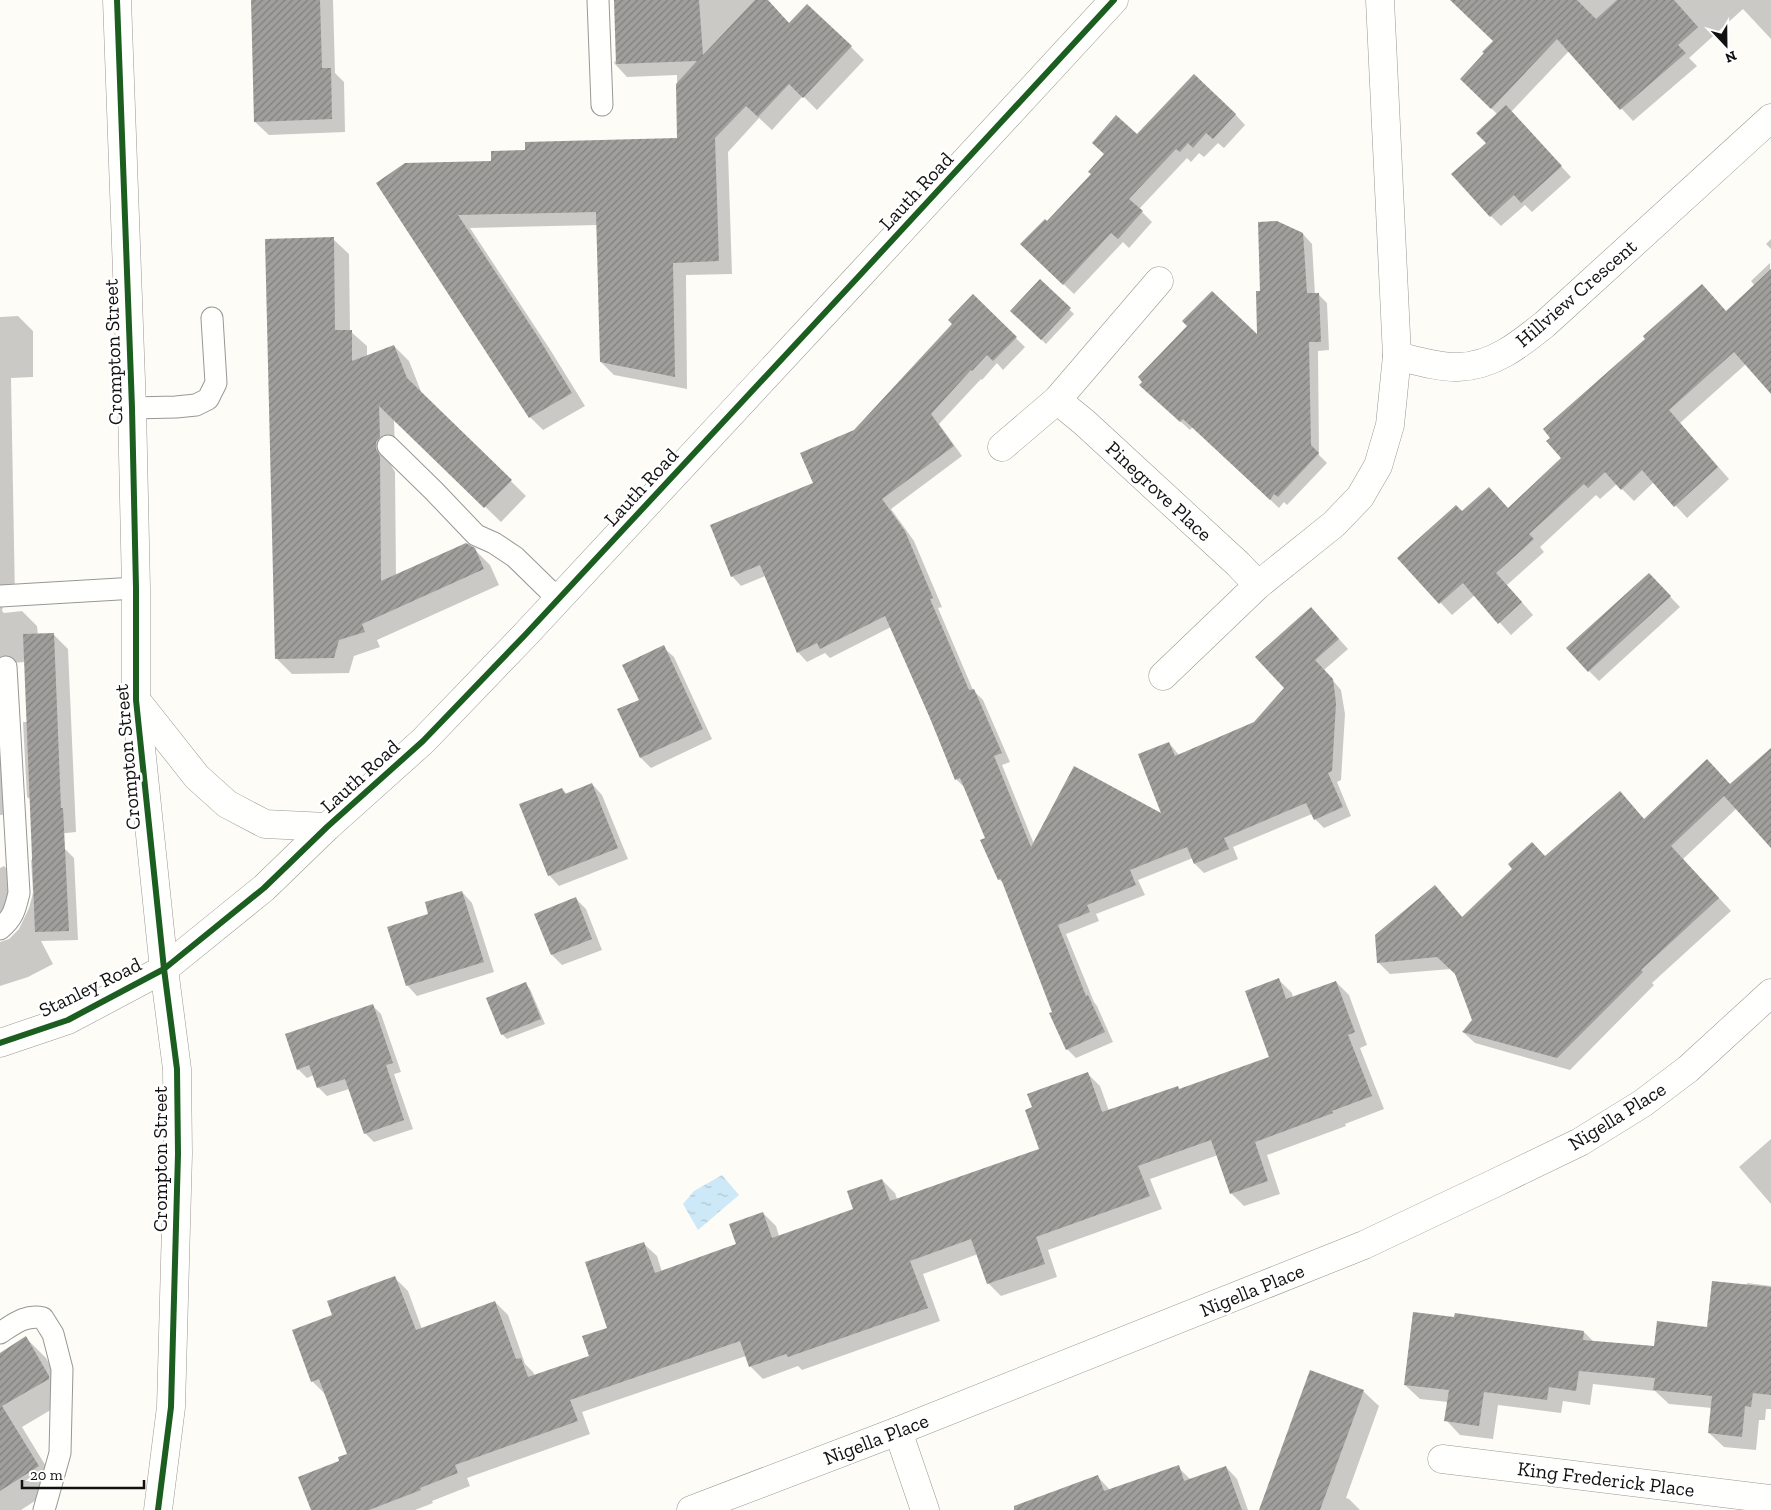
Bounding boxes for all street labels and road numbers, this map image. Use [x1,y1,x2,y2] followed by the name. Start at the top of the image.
[874,147,958,235] street label: Lauth Road
[1511,234,1642,352] street label: Hillview Crescent
[98,278,128,425] street label: Crompton Street
[1101,436,1217,546] street label: Pinegrove Place
[599,443,683,531] street label: Lauth Road
[109,683,145,831] street label: Crompton Street
[316,734,404,818] street label: Lauth Road
[35,952,145,1022] street label: Stanley Road
[1564,1077,1670,1155] street label: Nigella Place
[148,1085,172,1232] street label: Crompton Street
[1196,1258,1308,1322] street label: Nigella Place
[820,1408,932,1470] street label: Nigella Place
[1516,1456,1696,1502] street label: King Frederick Place

